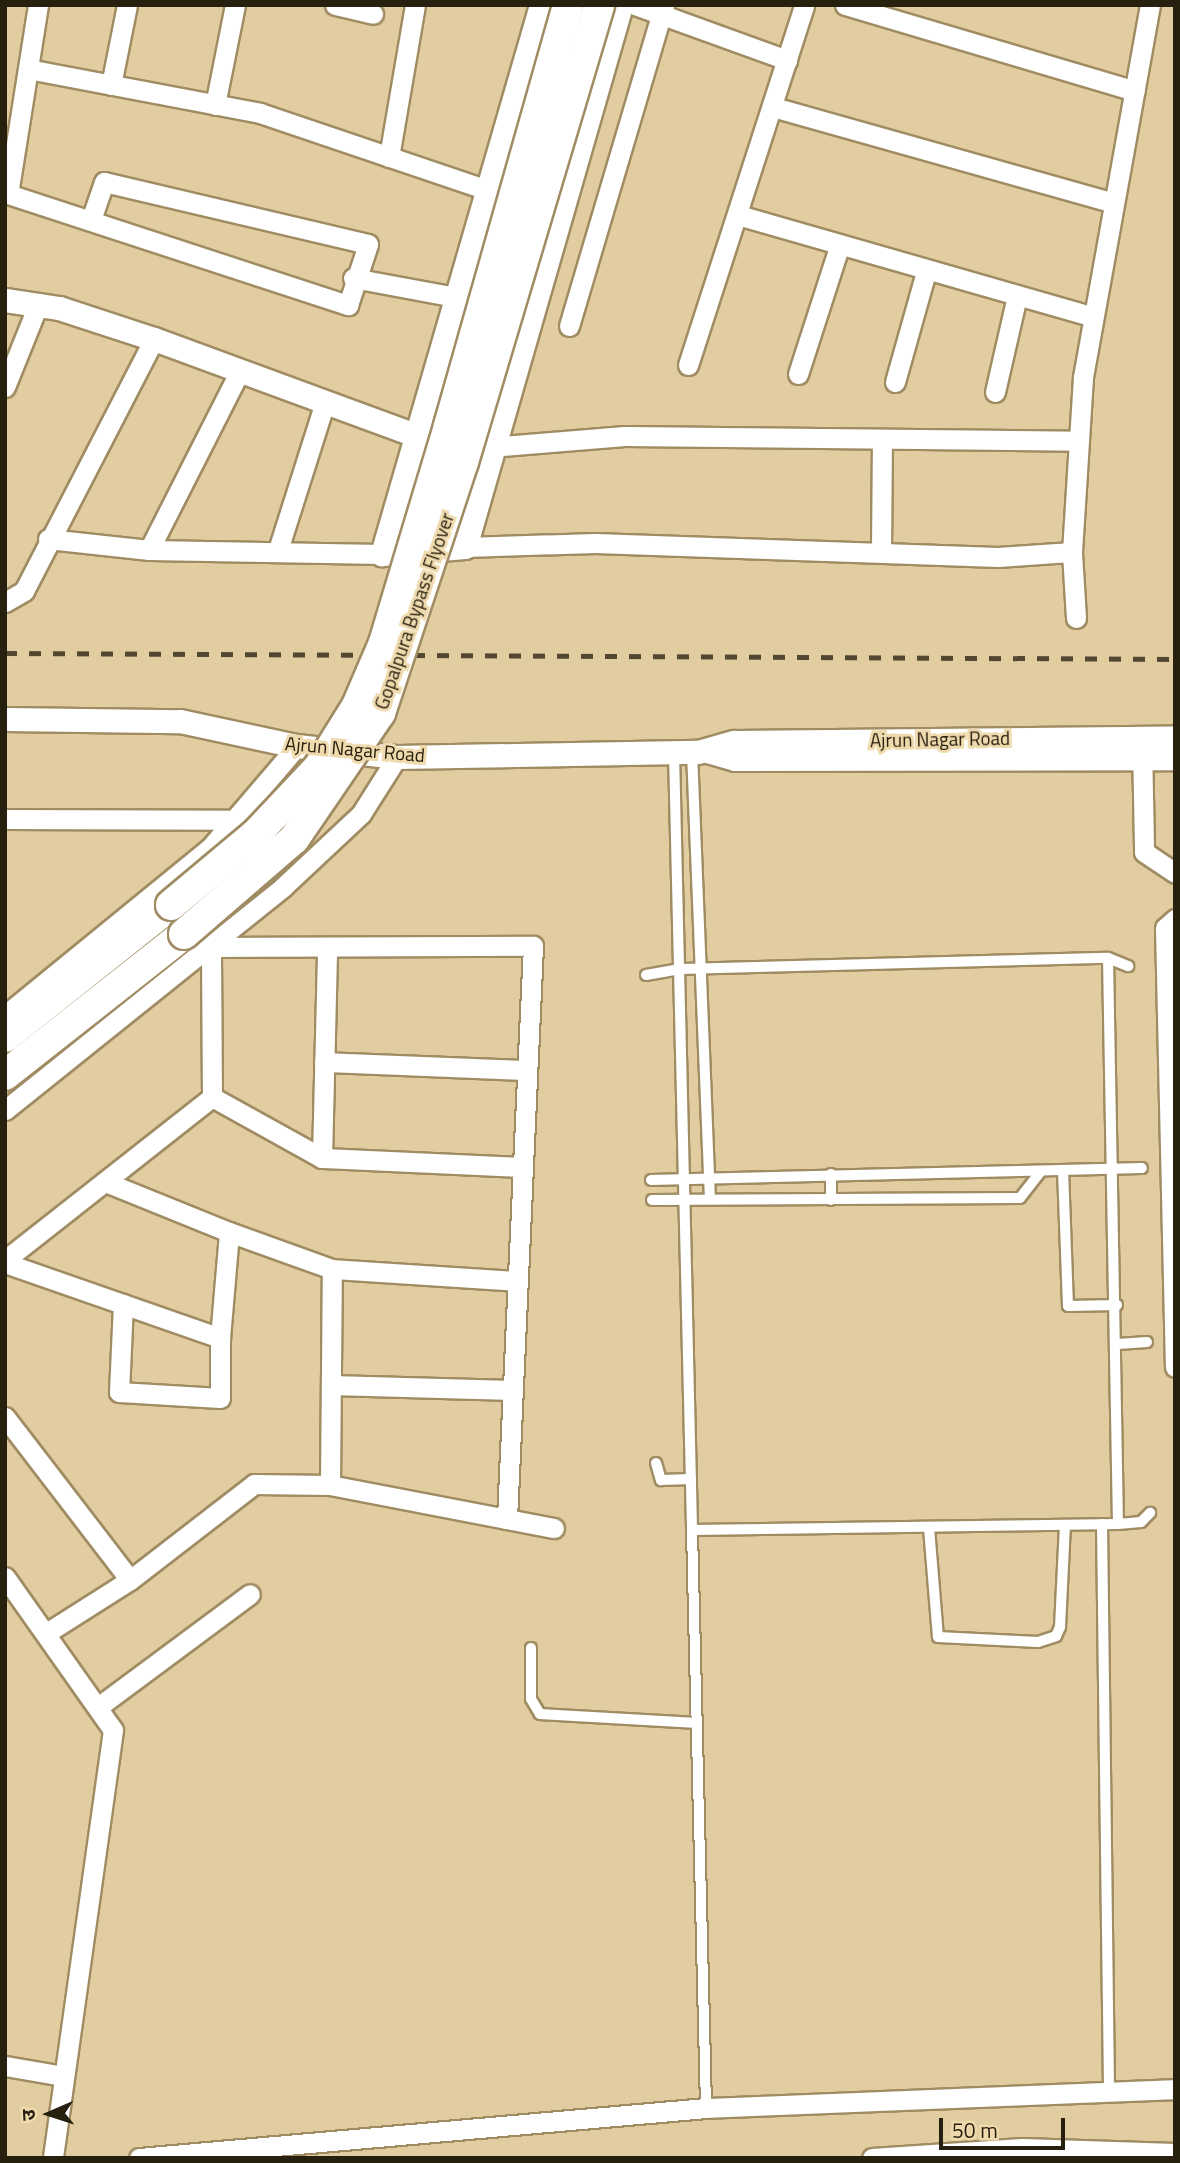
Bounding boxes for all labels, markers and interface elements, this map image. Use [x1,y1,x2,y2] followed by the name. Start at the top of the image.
[370,510,458,712] street label: Gopalpura Bypass Flyover
[870,726,1010,752] street label: Ajrun Nagar Road
[284,732,426,766] street label: Ajrun Nagar Road
[14,2079,84,2149] north arrow
[942,2104,1068,2148] scale bar
[13,2109,42,2121] text: उ
[952,2114,998,2146] text: 50 m

